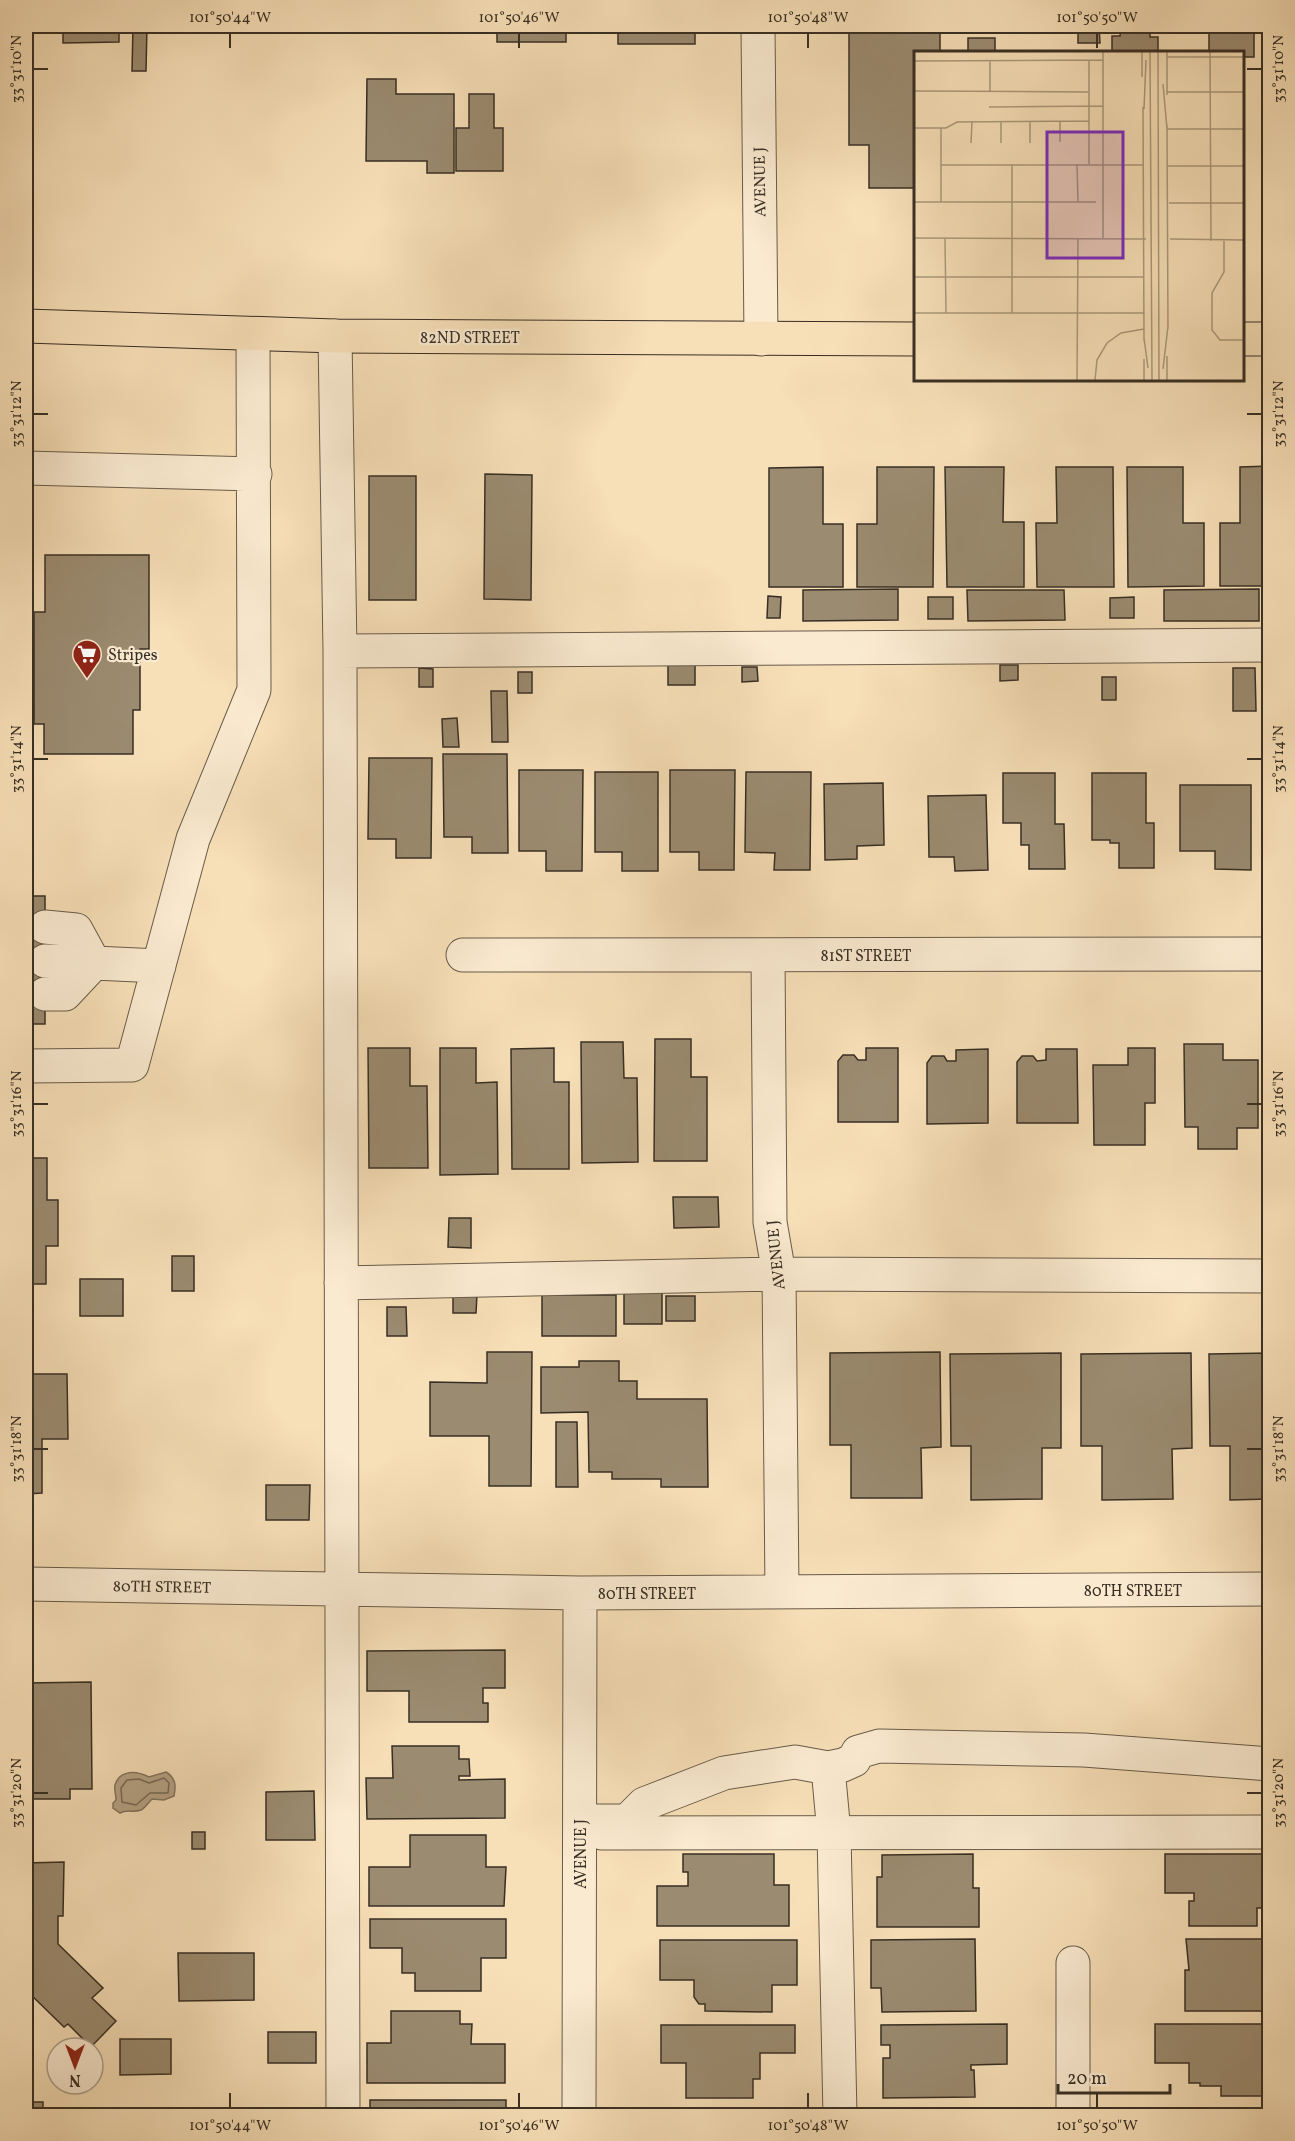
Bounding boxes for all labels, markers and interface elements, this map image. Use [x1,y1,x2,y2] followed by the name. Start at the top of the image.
[189,8,271,29] text: 101°50'44"W
[478,8,560,29] text: 101°50'46"W
[768,8,848,29] text: 101°50'48"W
[1056,8,1138,29] text: 101°50'50"W
[7,35,28,103] text: 33°31'10"N
[1269,35,1290,103] text: 33°31'10"N
[914,51,1244,381] inset map
[749,147,773,217] street label: AVENUE J
[420,328,520,350] street label: 82ND STREET
[7,380,28,448] text: 33°31'12"N
[1269,380,1290,448] text: 33°31'12"N
[71,638,103,680] supermarket icon: Stripes
[108,645,158,667] place label: Stripes
[7,725,28,793] text: 33°31'14"N
[1269,725,1290,793] text: 33°31'14"N
[821,946,911,968] street label: 81ST STREET
[7,1070,28,1138] text: 33°31'16"N
[1269,1070,1290,1138] text: 33°31'16"N
[762,1219,792,1291] street label: AVENUE J
[7,1415,28,1483] text: 33°31'18"N
[1269,1415,1290,1483] text: 33°31'18"N
[113,1576,211,1600] street label: 80TH STREET
[1084,1581,1182,1603] street label: 80TH STREET
[598,1584,696,1606] street label: 80TH STREET
[7,1758,28,1828] text: 33°31'20"N
[1269,1758,1290,1828] text: 33°31'20"N
[571,1819,593,1889] street label: AVENUE J
[45,2036,105,2096] north arrow
[1058,2057,1170,2095] scale bar
[1067,2067,1107,2092] text: 20 m
[69,2068,81,2090] text: N
[189,2116,271,2137] text: 101°50'44"W
[478,2116,560,2137] text: 101°50'46"W
[768,2116,848,2137] text: 101°50'48"W
[1056,2116,1138,2137] text: 101°50'50"W

